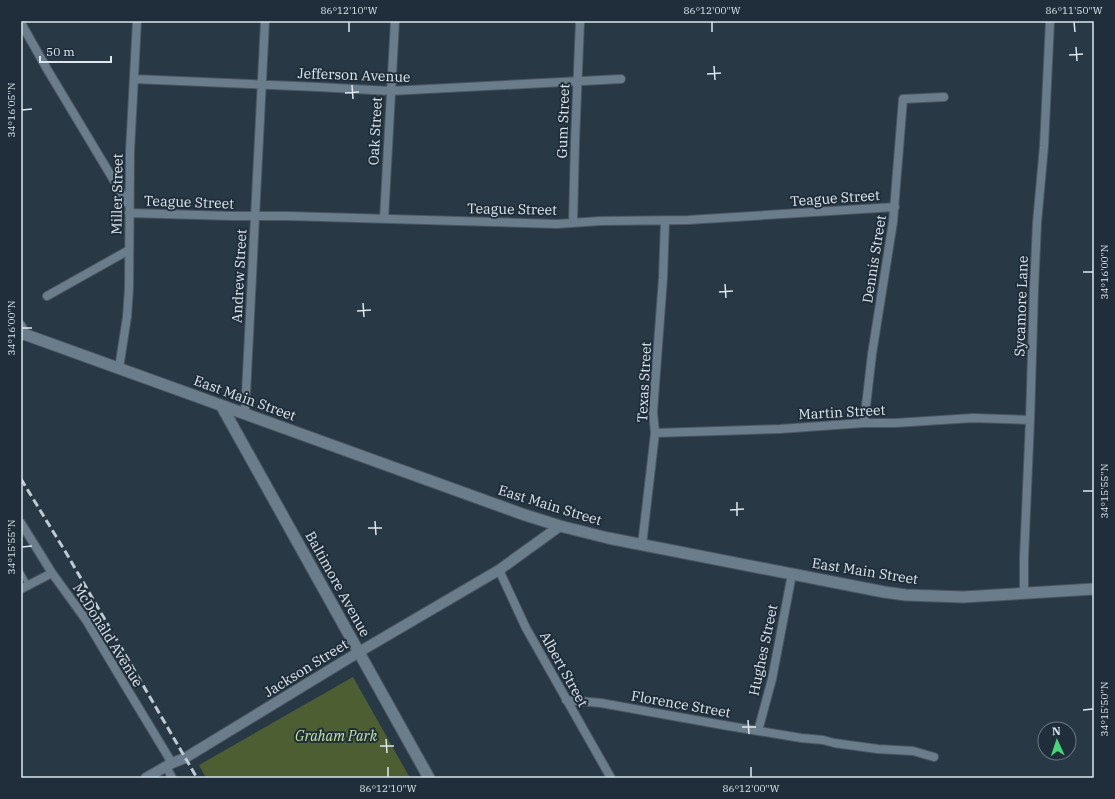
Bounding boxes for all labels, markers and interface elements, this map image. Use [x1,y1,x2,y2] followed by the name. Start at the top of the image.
[320,4,378,17] text: 86°12'10"W
[683,4,741,17] text: 86°12'00"W
[1045,4,1103,17] text: 86°11'50"W
[40,38,111,64] scale bar
[46,44,75,59] text: 50 m
[297,64,411,86] street label: Jefferson Avenue
[5,82,18,138] text: 34°16'05"N
[553,83,573,159] street label: Gum Street
[364,96,386,166] street label: Oak Street
[107,153,127,235] street label: Miller Street
[789,186,881,210] street label: Teague Street
[144,191,234,213] street label: Teague Street
[467,199,557,219] street label: Teague Street
[858,214,890,304] street label: Dennis Street
[228,228,250,324] street label: Andrew Street
[1098,244,1111,300] text: 34°16'00"N
[1010,255,1032,357] street label: Sycamore Lane
[5,300,18,356] text: 34°16'00"N
[633,341,655,423] street label: Texas Street
[191,371,299,425] street label: East Main Street
[798,401,886,423] street label: Martin Street
[1098,463,1111,519] text: 34°15'55"N
[496,481,604,529] street label: East Main Street
[5,519,18,575] text: 34°15'55"N
[302,528,374,640] street label: Baltimore Avenue
[811,554,919,588] street label: East Main Street
[69,580,147,690] street label: McDonald Avenue
[745,603,781,697] street label: Hughes Street
[536,628,592,710] street label: Albert Street
[261,635,351,701] street label: Jackson Street
[1098,681,1111,737] text: 34°15'50"N
[630,686,732,722] street label: Florence Street
[1037,721,1077,761] north arrow
[1052,724,1061,738] text: N
[295,727,378,745] park label: Graham Park
[359,782,417,795] text: 86°12'10"W
[722,782,780,795] text: 86°12'00"W

